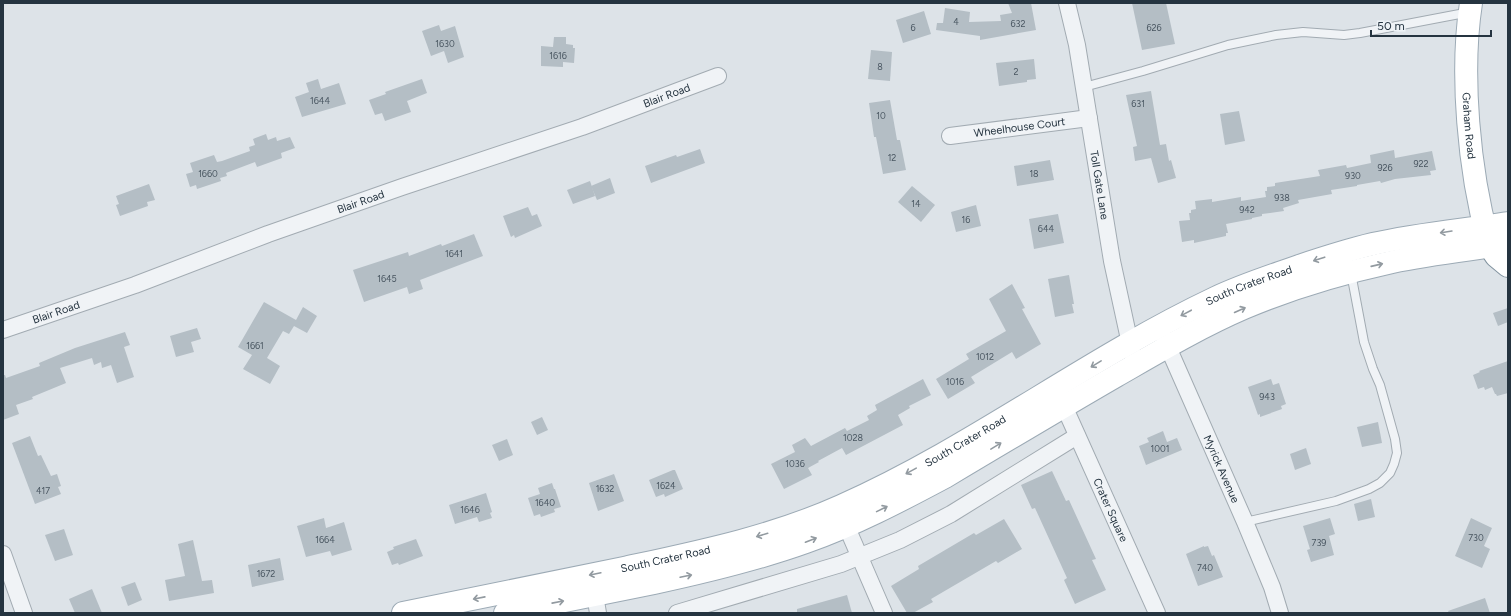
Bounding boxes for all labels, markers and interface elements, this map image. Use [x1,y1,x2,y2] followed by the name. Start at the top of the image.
[1371,12,1491,38] scale bar
[953,16,959,27] house number: 4
[1010,18,1026,29] house number: 632
[1377,19,1405,33] text: 50 m
[910,22,916,33] house number: 6
[1146,22,1162,33] house number: 626
[435,38,455,49] house number: 1630
[549,50,567,61] house number: 1616
[877,61,883,72] house number: 8
[1013,66,1019,77] house number: 2
[641,81,692,110] street label: Blair Road
[1460,92,1479,160] street label: Graham Road
[310,95,330,106] house number: 1644
[1131,98,1145,109] house number: 631
[876,110,886,121] house number: 10
[973,115,1066,139] street label: Wheelhouse Court
[1088,150,1112,220] street label: Toll Gate Lane
[888,152,896,163] house number: 12
[1413,158,1429,169] house number: 922
[1377,162,1393,173] house number: 926
[198,168,218,179] house number: 1660
[1029,168,1039,179] house number: 18
[1345,170,1361,181] house number: 930
[335,187,386,216] street label: Blair Road
[1274,192,1290,203] house number: 938
[911,198,921,209] house number: 14
[1239,204,1255,215] house number: 942
[962,214,970,225] house number: 16
[1038,223,1055,234] house number: 644
[1440,228,1453,236] one-way arrow
[445,248,463,259] house number: 1641
[1313,256,1325,264] one-way arrow
[1370,261,1383,269] one-way arrow
[1203,263,1294,308] street label: South Crater Road
[377,273,397,284] house number: 1645
[31,298,81,326] street label: Blair Road
[1234,306,1246,313] one-way arrow
[1180,310,1192,318] one-way arrow
[246,340,264,351] house number: 1661
[976,351,994,362] house number: 1012
[1090,360,1102,368] one-way arrow
[946,376,964,387] house number: 1016
[1259,391,1275,402] house number: 943
[922,412,1008,469] street label: South Crater Road
[843,432,863,443] house number: 1028
[1201,433,1242,505] street label: Myrick Avenue
[990,442,1002,450] one-way arrow
[1151,443,1169,454] house number: 1001
[785,458,805,469] house number: 1036
[906,468,918,476] one-way arrow
[1091,476,1131,544] street label: Crater Square
[656,480,676,491] house number: 1624
[596,483,614,494] house number: 1632
[36,485,50,496] house number: 417
[535,497,555,508] house number: 1640
[460,504,480,515] house number: 1646
[876,505,888,512] one-way arrow
[756,532,769,539] one-way arrow
[1468,532,1484,543] house number: 730
[315,534,335,545] house number: 1664
[804,536,816,544] one-way arrow
[1312,537,1326,548] house number: 739
[619,542,712,575] street label: South Crater Road
[1197,562,1213,573] house number: 740
[257,568,275,579] house number: 1672
[589,570,602,578] one-way arrow
[679,571,692,579] one-way arrow
[473,594,486,602] one-way arrow
[552,598,565,606] one-way arrow

